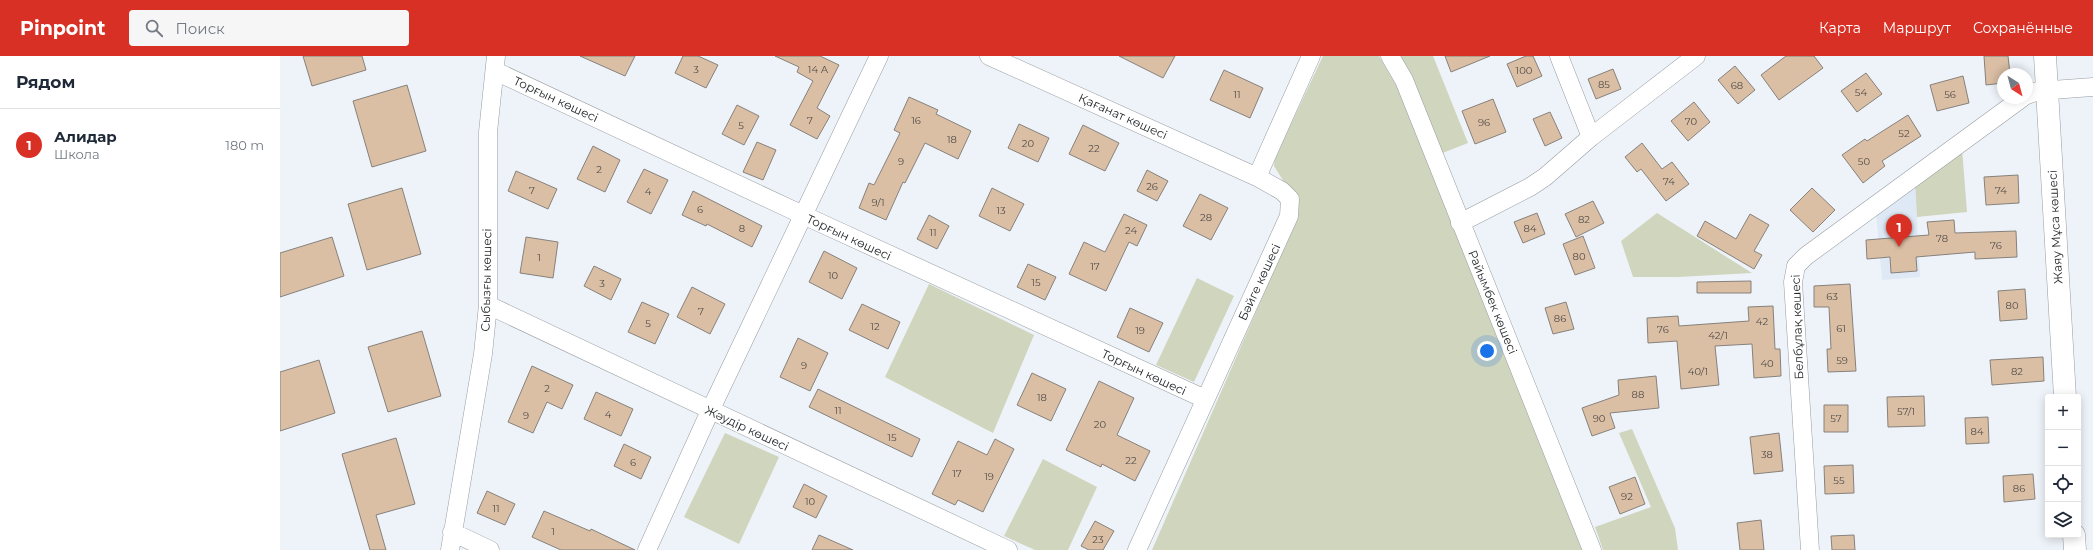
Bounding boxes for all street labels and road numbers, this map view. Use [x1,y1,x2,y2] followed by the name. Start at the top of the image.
[511,73,601,125] street label: Торғын көшесі
[1076,90,1170,142] street label: Қағанат көшесі
[2045,170,2065,284] street label: Жаяу Мұса көшесі
[804,211,894,263] street label: Торғын көшесі
[478,228,494,332] street label: Сыбызғы көшесі
[1235,241,1283,323] street label: Бәйге көшесі
[1465,248,1521,356] street label: Райымбек көшесі
[1788,274,1806,380] street label: Белбұлақ көшесі
[1099,346,1189,398] street label: Торғын көшесі
[703,402,791,454] street label: Жәудір көшесі

